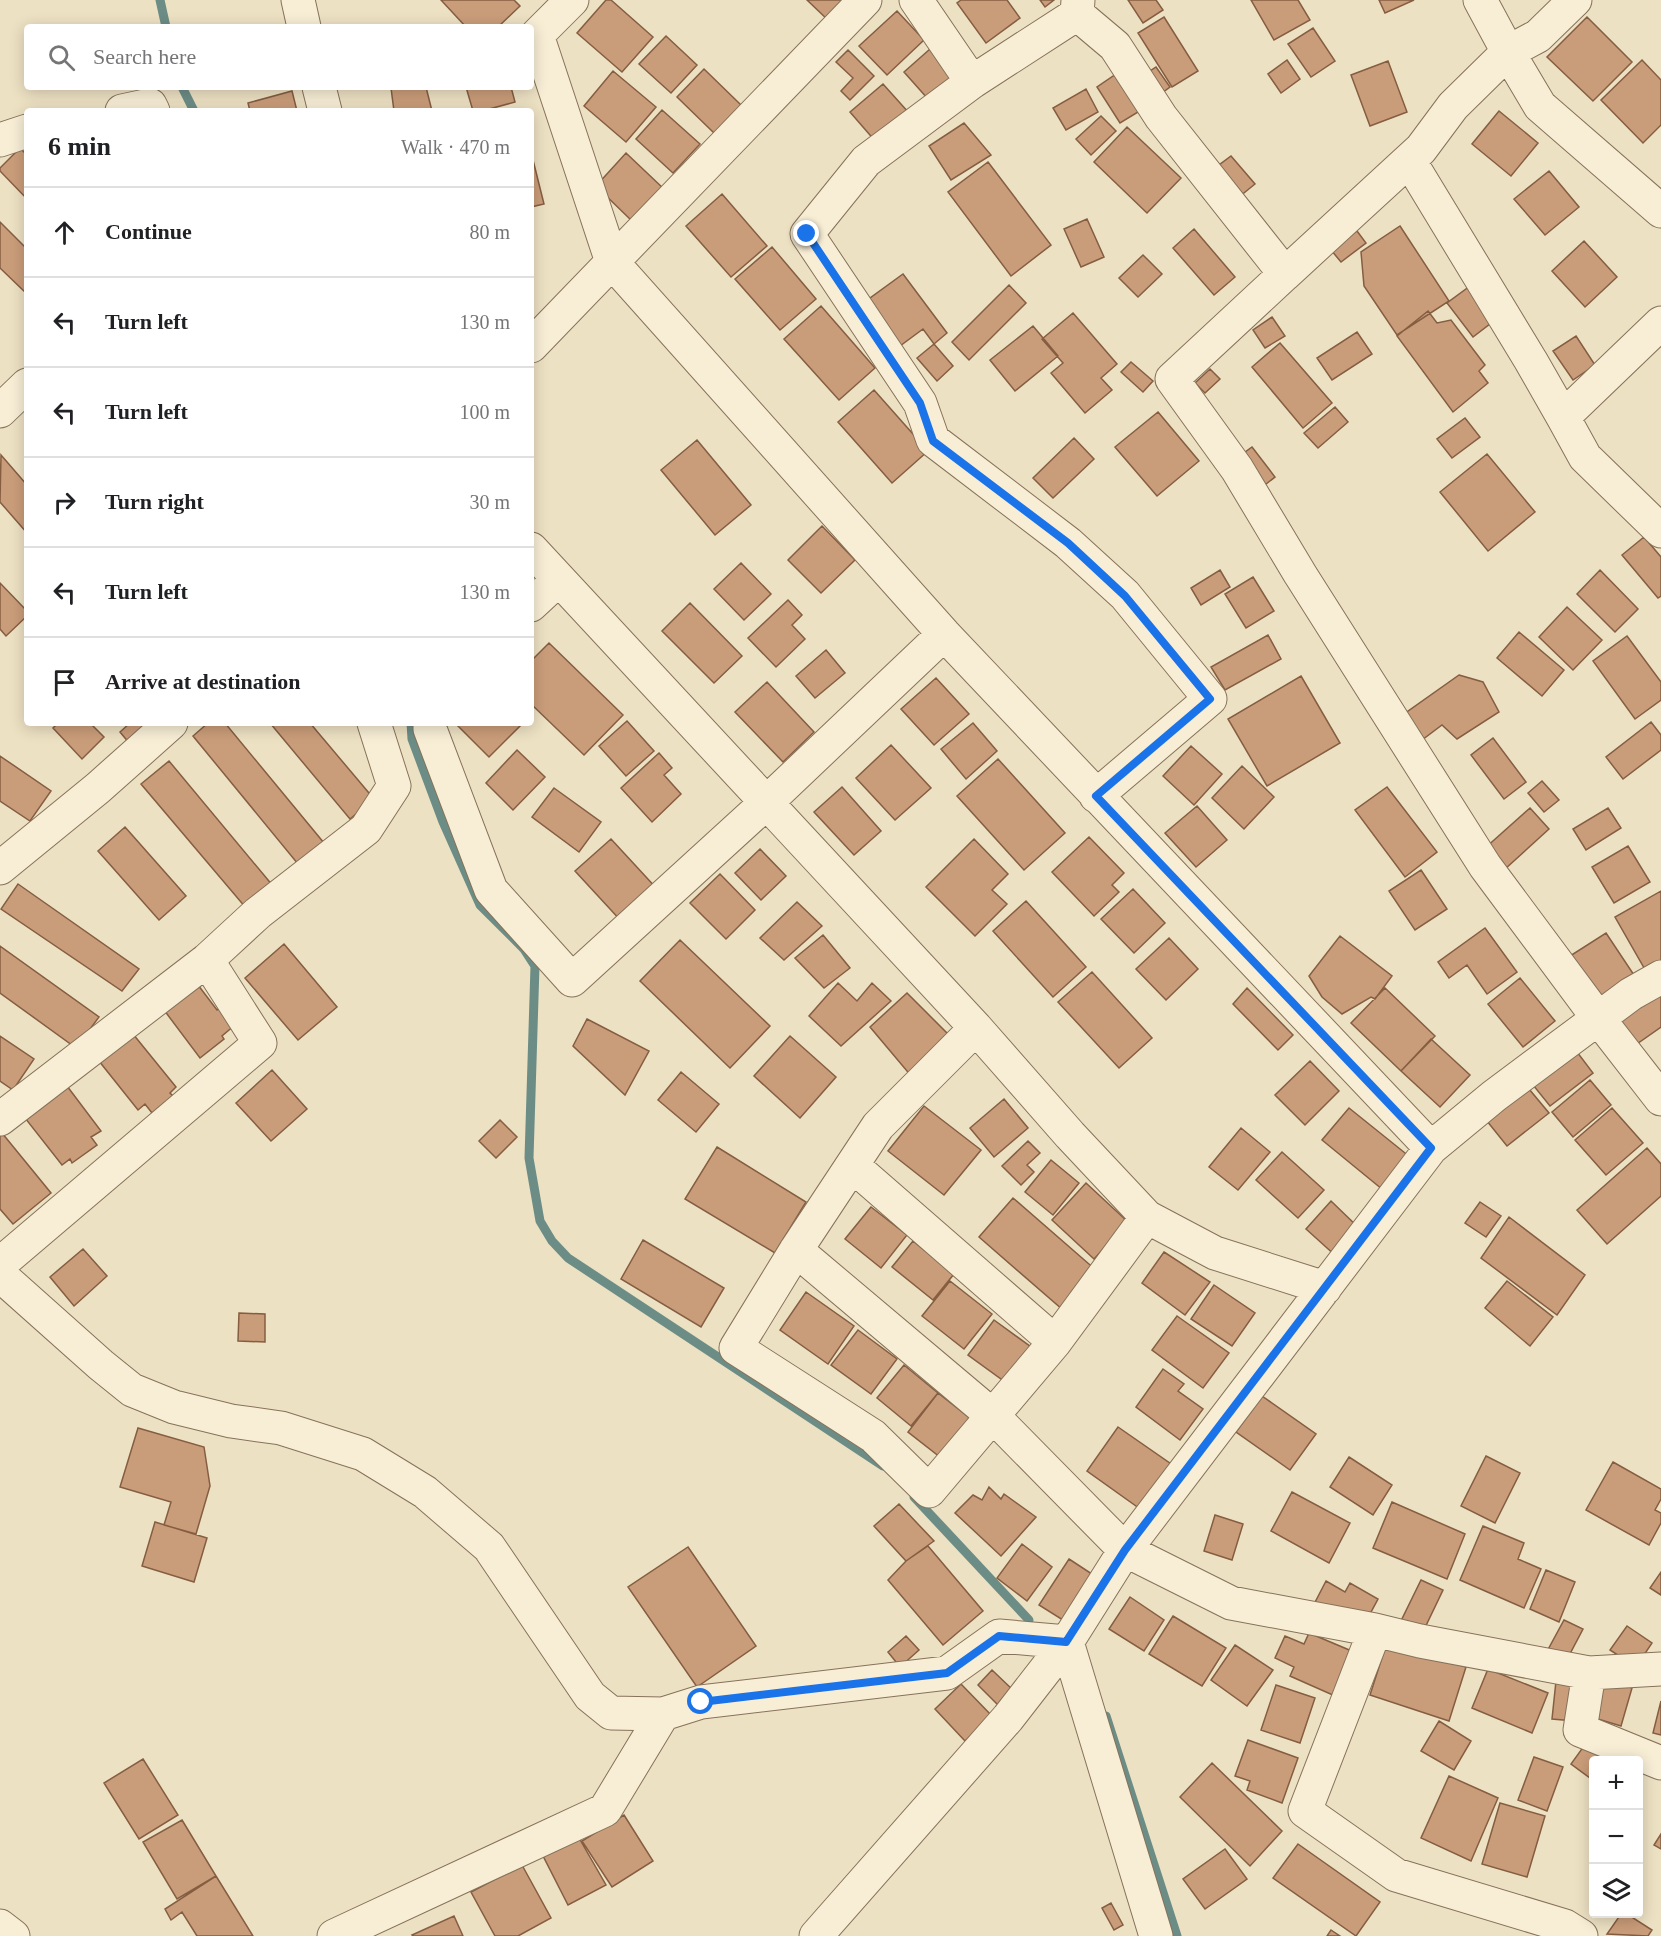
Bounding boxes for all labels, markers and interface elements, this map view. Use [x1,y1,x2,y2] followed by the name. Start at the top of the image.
[24,24,534,90] search box
[45,41,78,74] icon: search
[93,44,196,69] text: Search here
[48,132,111,161] text: 6 min
[401,136,510,158] text: Walk · 470 m
[48,216,81,249] icon: ahead
[105,219,192,244] text: Continue
[793,220,819,246] route end
[469,221,510,243] text: 80 m
[48,306,81,339] icon: left
[105,309,188,334] text: Turn left
[459,311,510,333] text: 130 m
[48,396,81,429] icon: left
[105,399,188,424] text: Turn left
[459,401,510,423] text: 100 m
[48,486,81,519] icon: right
[105,489,204,514] text: Turn right
[469,491,510,513] text: 30 m
[48,576,81,609] icon: left
[105,579,188,604] text: Turn left
[459,581,510,603] text: 130 m
[48,666,81,699] icon: arrive
[105,669,301,694] text: Arrive at destination
[687,1688,713,1714] route start
[1589,1756,1643,1918] map controls
[1589,1756,1643,1810] button: +
[1589,1810,1643,1864] button: −
[1589,1864,1643,1918] button: layers

